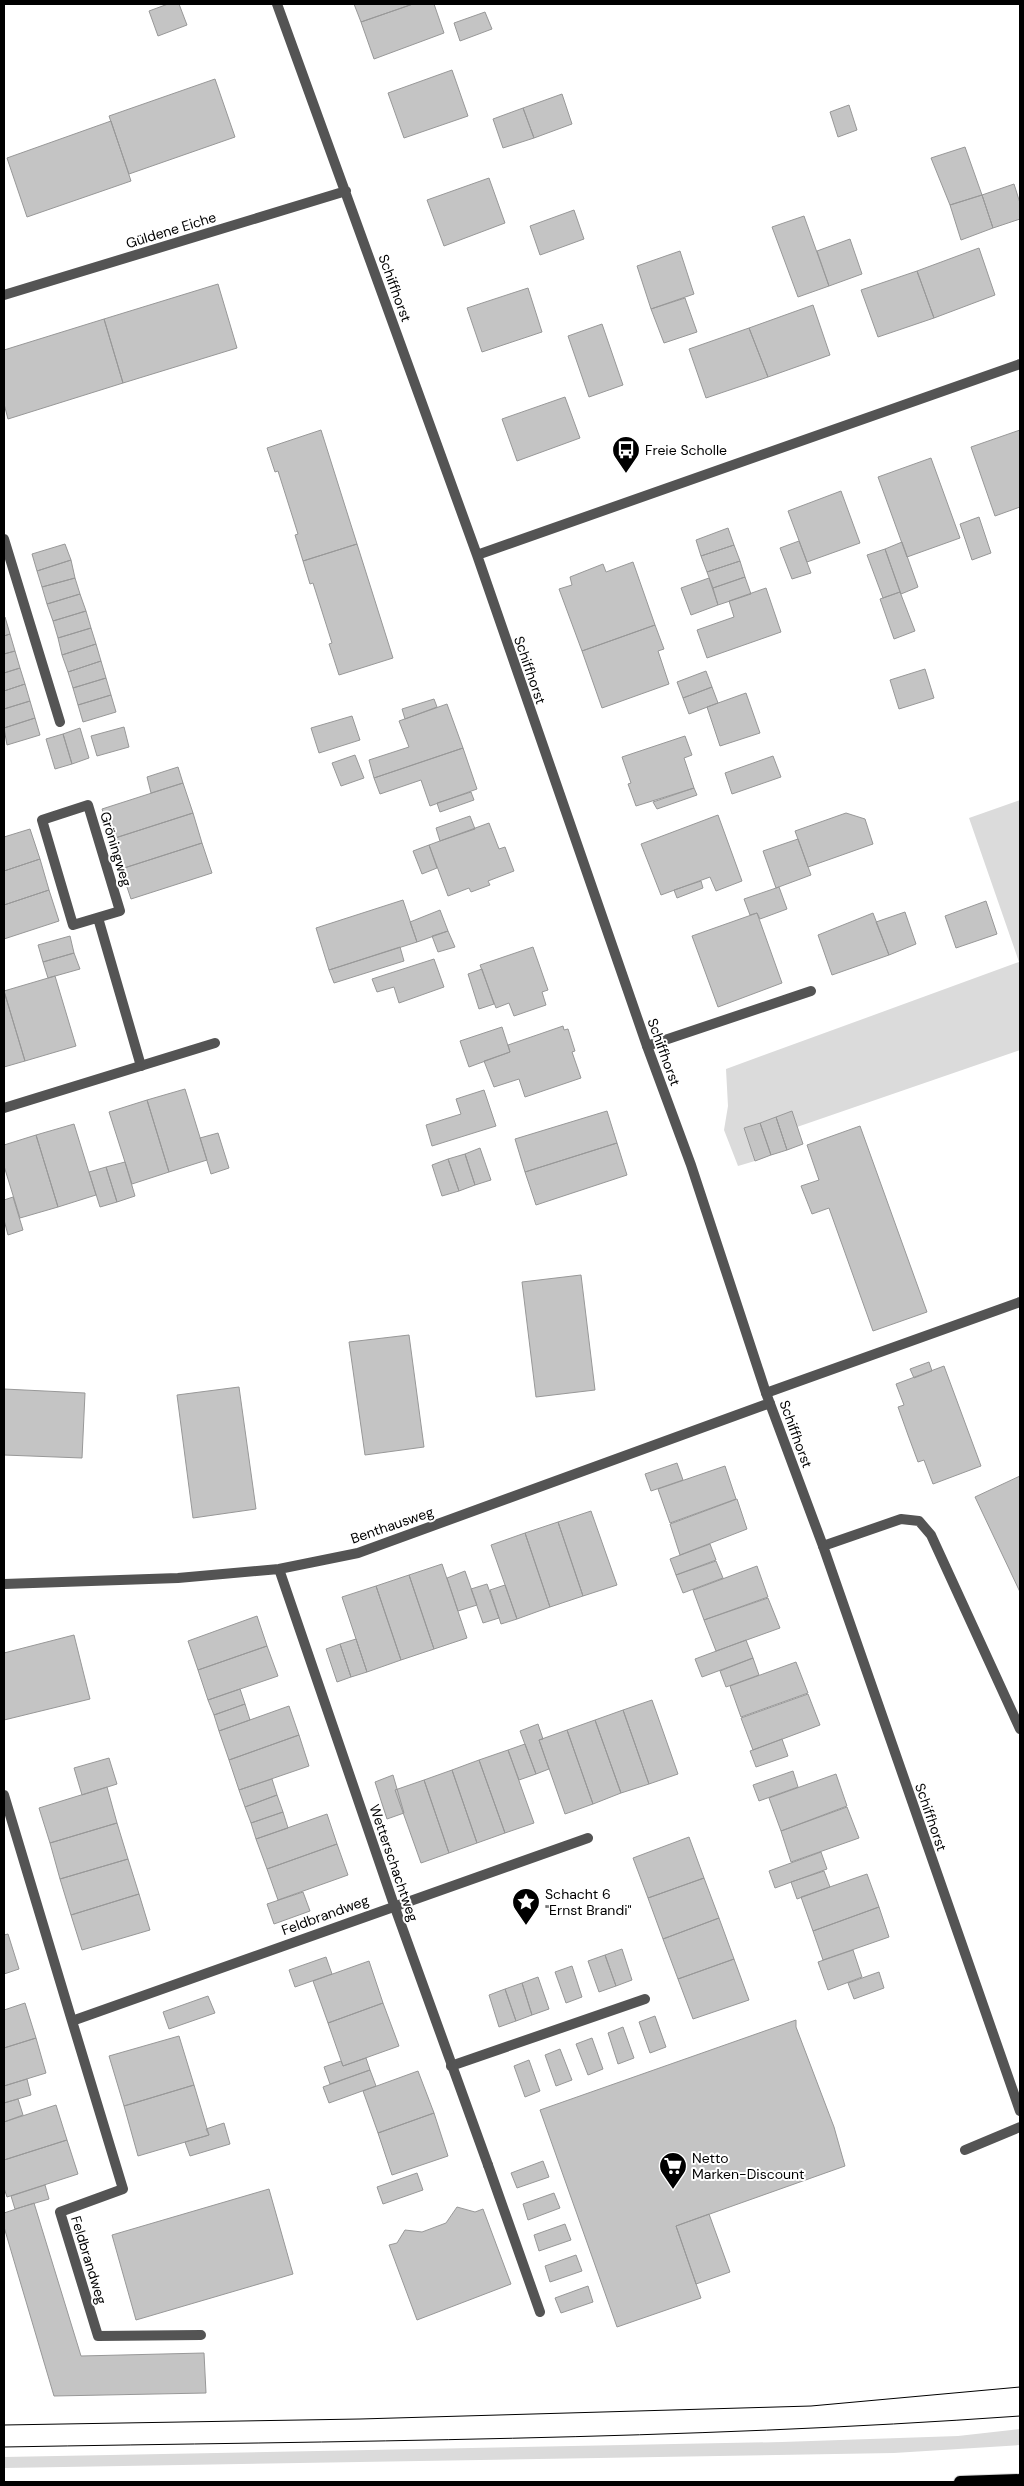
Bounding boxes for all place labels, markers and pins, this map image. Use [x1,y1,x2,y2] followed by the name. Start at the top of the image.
[611,435,641,474] bus stop icon: Freie Scholle
[645,441,727,459] place label: Freie Scholle
[545,1885,632,1919] place label: Schacht 6 "Ernst Brandi"
[511,1887,541,1926] place icon: Schacht 6 "Ernst Brandi"
[692,2149,805,2183] place label: Netto Marken-Discount
[658,2151,688,2190] supermarket icon: Netto Marken-Discount

